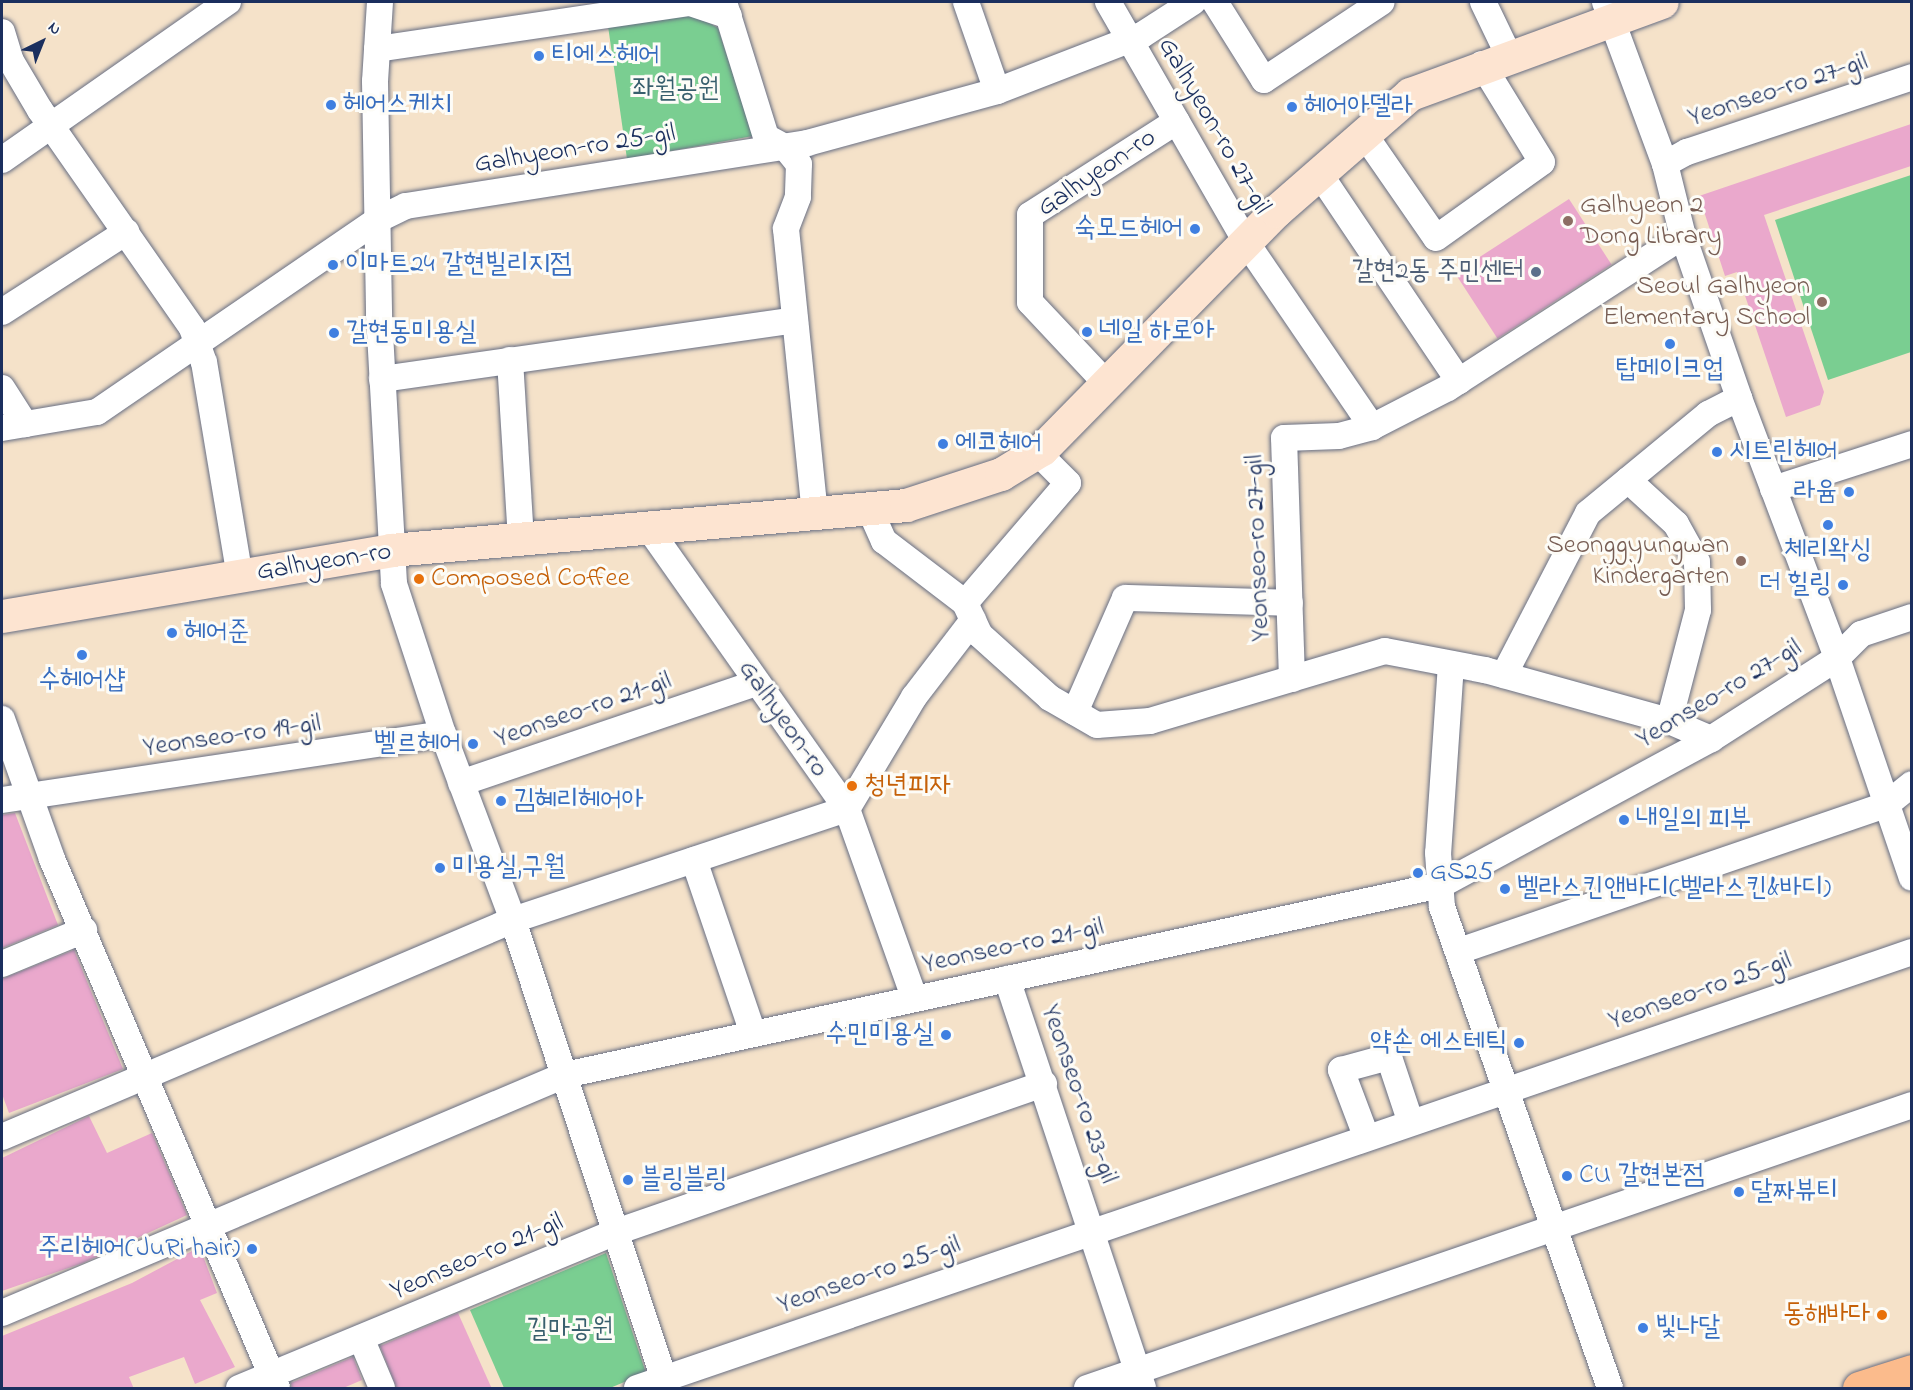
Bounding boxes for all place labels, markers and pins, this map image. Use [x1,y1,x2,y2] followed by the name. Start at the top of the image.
[551,40,660,72] place label: 티에스헤어
[532,49,546,63] marker: 티에스헤어
[343,89,452,121] place label: 헤어스케치
[1304,91,1413,123] place label: 헤어아델라
[324,98,338,112] marker: 헤어스케치
[1285,100,1299,114] marker: 헤어아델라
[1580,189,1722,252] place label: Galhyeon 2 Dong Library
[1074,213,1183,245] place label: 숙모드헤어
[1561,214,1575,228] marker: Galhyeon 2 Dong Library
[1188,222,1202,236] marker: 숙모드헤어
[345,249,572,281] place label: 이마트24 갈현빌리지점
[1352,256,1524,288] place label: 갈현2동 주민센터
[326,258,340,272] marker: 이마트24 갈현빌리지점
[1529,265,1543,279] marker: 갈현2동 주민센터
[1603,270,1810,333] place label: Seoul Galhyeon Elementary School
[1815,295,1829,309] marker: Seoul Galhyeon Elementary School
[1099,316,1214,348] place label: 네일 하로아
[346,317,476,349] place label: 갈현동미용실
[1080,325,1094,339] marker: 네일 하로아
[327,326,341,340] marker: 갈현동미용실
[1663,337,1677,351] marker: 탑메이크업
[1616,354,1724,386] place label: 탑메이크업
[955,428,1042,460] place label: 에코헤어
[1729,436,1838,468] place label: 시트린헤어
[936,437,950,451] marker: 에코헤어
[1710,445,1724,459] marker: 시트린헤어
[1794,476,1837,508] place label: 라윰
[1842,485,1856,499] marker: 라윰
[1821,518,1835,532] marker: 체리왁싱
[1546,529,1729,592] place label: Seonggyungwan Kindergarten
[1785,535,1871,567] place label: 체리왁싱
[1734,554,1748,568] marker: Seonggyungwan Kindergarten
[431,563,630,595] place label: Composed Coffee
[1759,569,1831,601] place label: 더 힐링
[412,572,426,586] marker: Composed Coffee
[1836,578,1850,592] marker: 더 힐링
[184,617,249,649] place label: 헤어준
[165,626,179,640] marker: 헤어준
[75,648,89,662] marker: 수헤어샵
[39,665,125,697] place label: 수헤어샵
[374,728,461,760] place label: 벨르헤어
[466,737,480,751] marker: 벨르헤어
[864,770,951,802] place label: 청년피자
[845,779,859,793] marker: 청년피자
[513,785,643,817] place label: 김혜리헤어아
[494,794,508,808] marker: 김혜리헤어아
[1636,804,1751,836] place label: 내일의 피부
[1617,813,1631,827] marker: 내일의 피부
[452,852,565,884] place label: 미용실,구월
[1430,857,1493,889] place label: GS25
[433,861,447,875] marker: 미용실,구월
[1411,866,1425,880] marker: GS25
[1517,873,1831,905] place label: 벨라스킨앤바디(벨라스킨&바디)
[1498,882,1512,896] marker: 벨라스킨앤바디(벨라스킨&바디)
[825,1019,934,1051] place label: 수민미용실
[1370,1027,1507,1059] place label: 약손 에스테틱
[939,1028,953,1042] marker: 수민미용실
[1512,1036,1526,1050] marker: 약손 에스테틱
[1579,1160,1705,1192] place label: CU 갈현본점
[640,1164,727,1196] place label: 블링블링
[1560,1169,1574,1183] marker: CU 갈현본점
[621,1173,635,1187] marker: 블링블링
[1751,1176,1838,1208] place label: 달짜뷰티
[1732,1185,1746,1199] marker: 달짜뷰티
[38,1233,240,1265] place label: 주리헤어(JuRi hair)
[245,1242,259,1256] marker: 주리헤어(JuRi hair)
[1783,1299,1870,1331] place label: 동해바다
[1875,1308,1889,1322] marker: 동해바다
[1655,1312,1720,1344] place label: 빛나달
[1636,1321,1650,1335] marker: 빛나달

